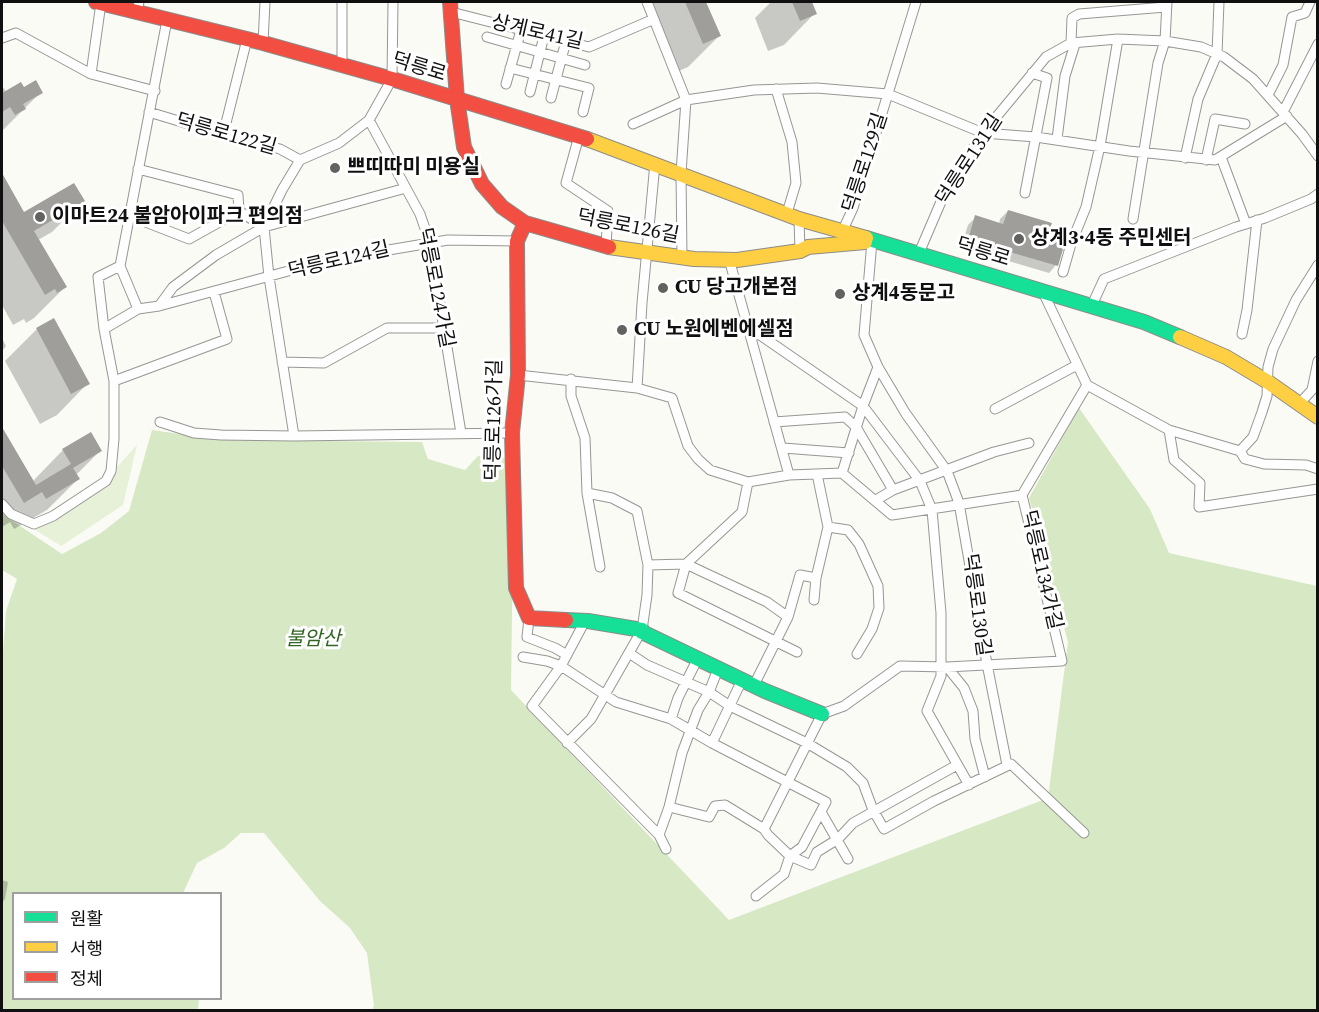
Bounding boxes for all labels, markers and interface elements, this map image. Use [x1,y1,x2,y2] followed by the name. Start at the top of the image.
[489,11,585,55] street label: 상계로41길
[389,48,449,88] street label: 덕릉로
[173,109,279,161] street label: 덕릉로122길
[839,110,893,216] street label: 덕릉로129길
[932,110,1008,210] street label: 덕릉로131길
[347,156,480,180] place label: 쁘띠따미 미용실
[328,161,342,175] marker: 쁘띠따미 미용실
[52,205,303,229] place label: 이마트24 불암아이파크 편의점
[575,205,681,249] street label: 덕릉로126길
[33,210,47,224] marker: 이마트24 불암아이파크 편의점
[412,226,458,350] street label: 덕릉로124가길
[1031,227,1192,251] place label: 상계3·4동 주민센터
[1012,232,1026,246] marker: 상계3·4동 주민센터
[953,233,1013,273] street label: 덕릉로
[286,238,392,284] street label: 덕릉로124길
[675,276,798,300] place label: CU 당고개본점
[656,281,670,295] marker: CU 당고개본점
[852,282,955,306] place label: 상계4동문고
[833,287,847,301] marker: 상계4동문고
[634,318,794,342] place label: CU 노원에벤에셀점
[615,323,629,337] marker: CU 노원에벤에셀점
[482,359,508,481] street label: 덕릉로126가길
[1016,508,1066,632] street label: 덕릉로134가길
[957,552,995,658] street label: 덕릉로130길
[285,628,341,652] park label: 불암산
[12,892,222,1000] legend
[70,906,103,931] text: 원활
[70,936,103,961] text: 서행
[70,966,103,991] text: 정체

